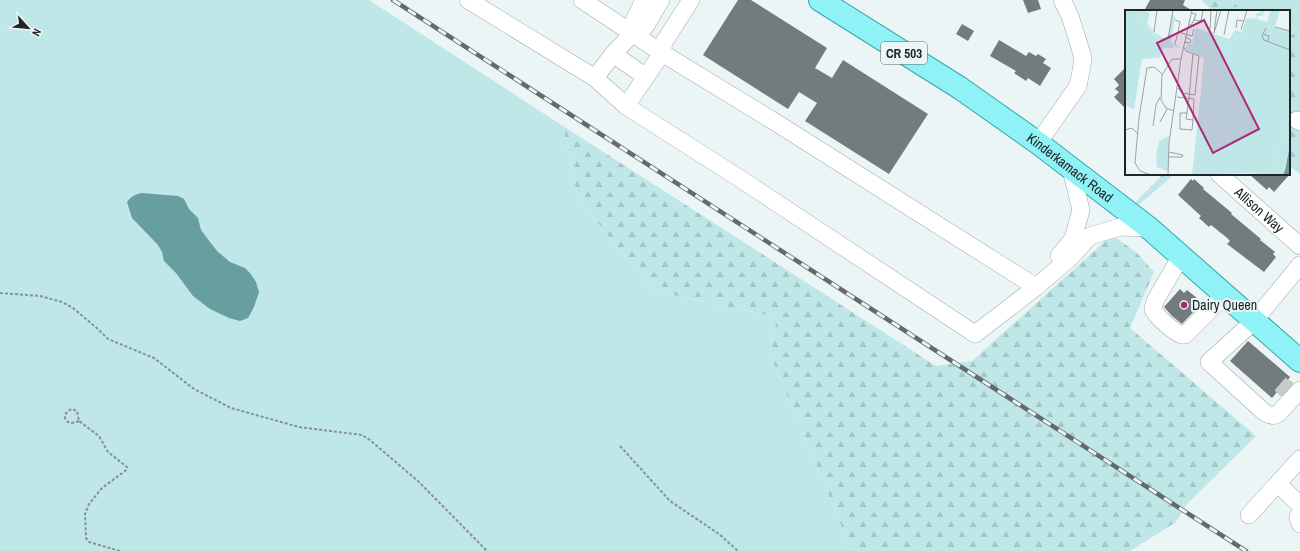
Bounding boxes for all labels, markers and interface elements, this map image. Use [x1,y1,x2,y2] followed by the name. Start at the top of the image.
[8,8,48,48] north arrow
[1125,10,1290,175] inset map
[29,26,45,39] text: N
[881,42,927,64] road number: CR 503
[1023,129,1117,206] street label: Kinderkamack Road
[1230,182,1288,237] street label: Allison Way
[1192,296,1257,314] place label: Dairy Queen
[1179,300,1189,310] marker: Dairy Queen

